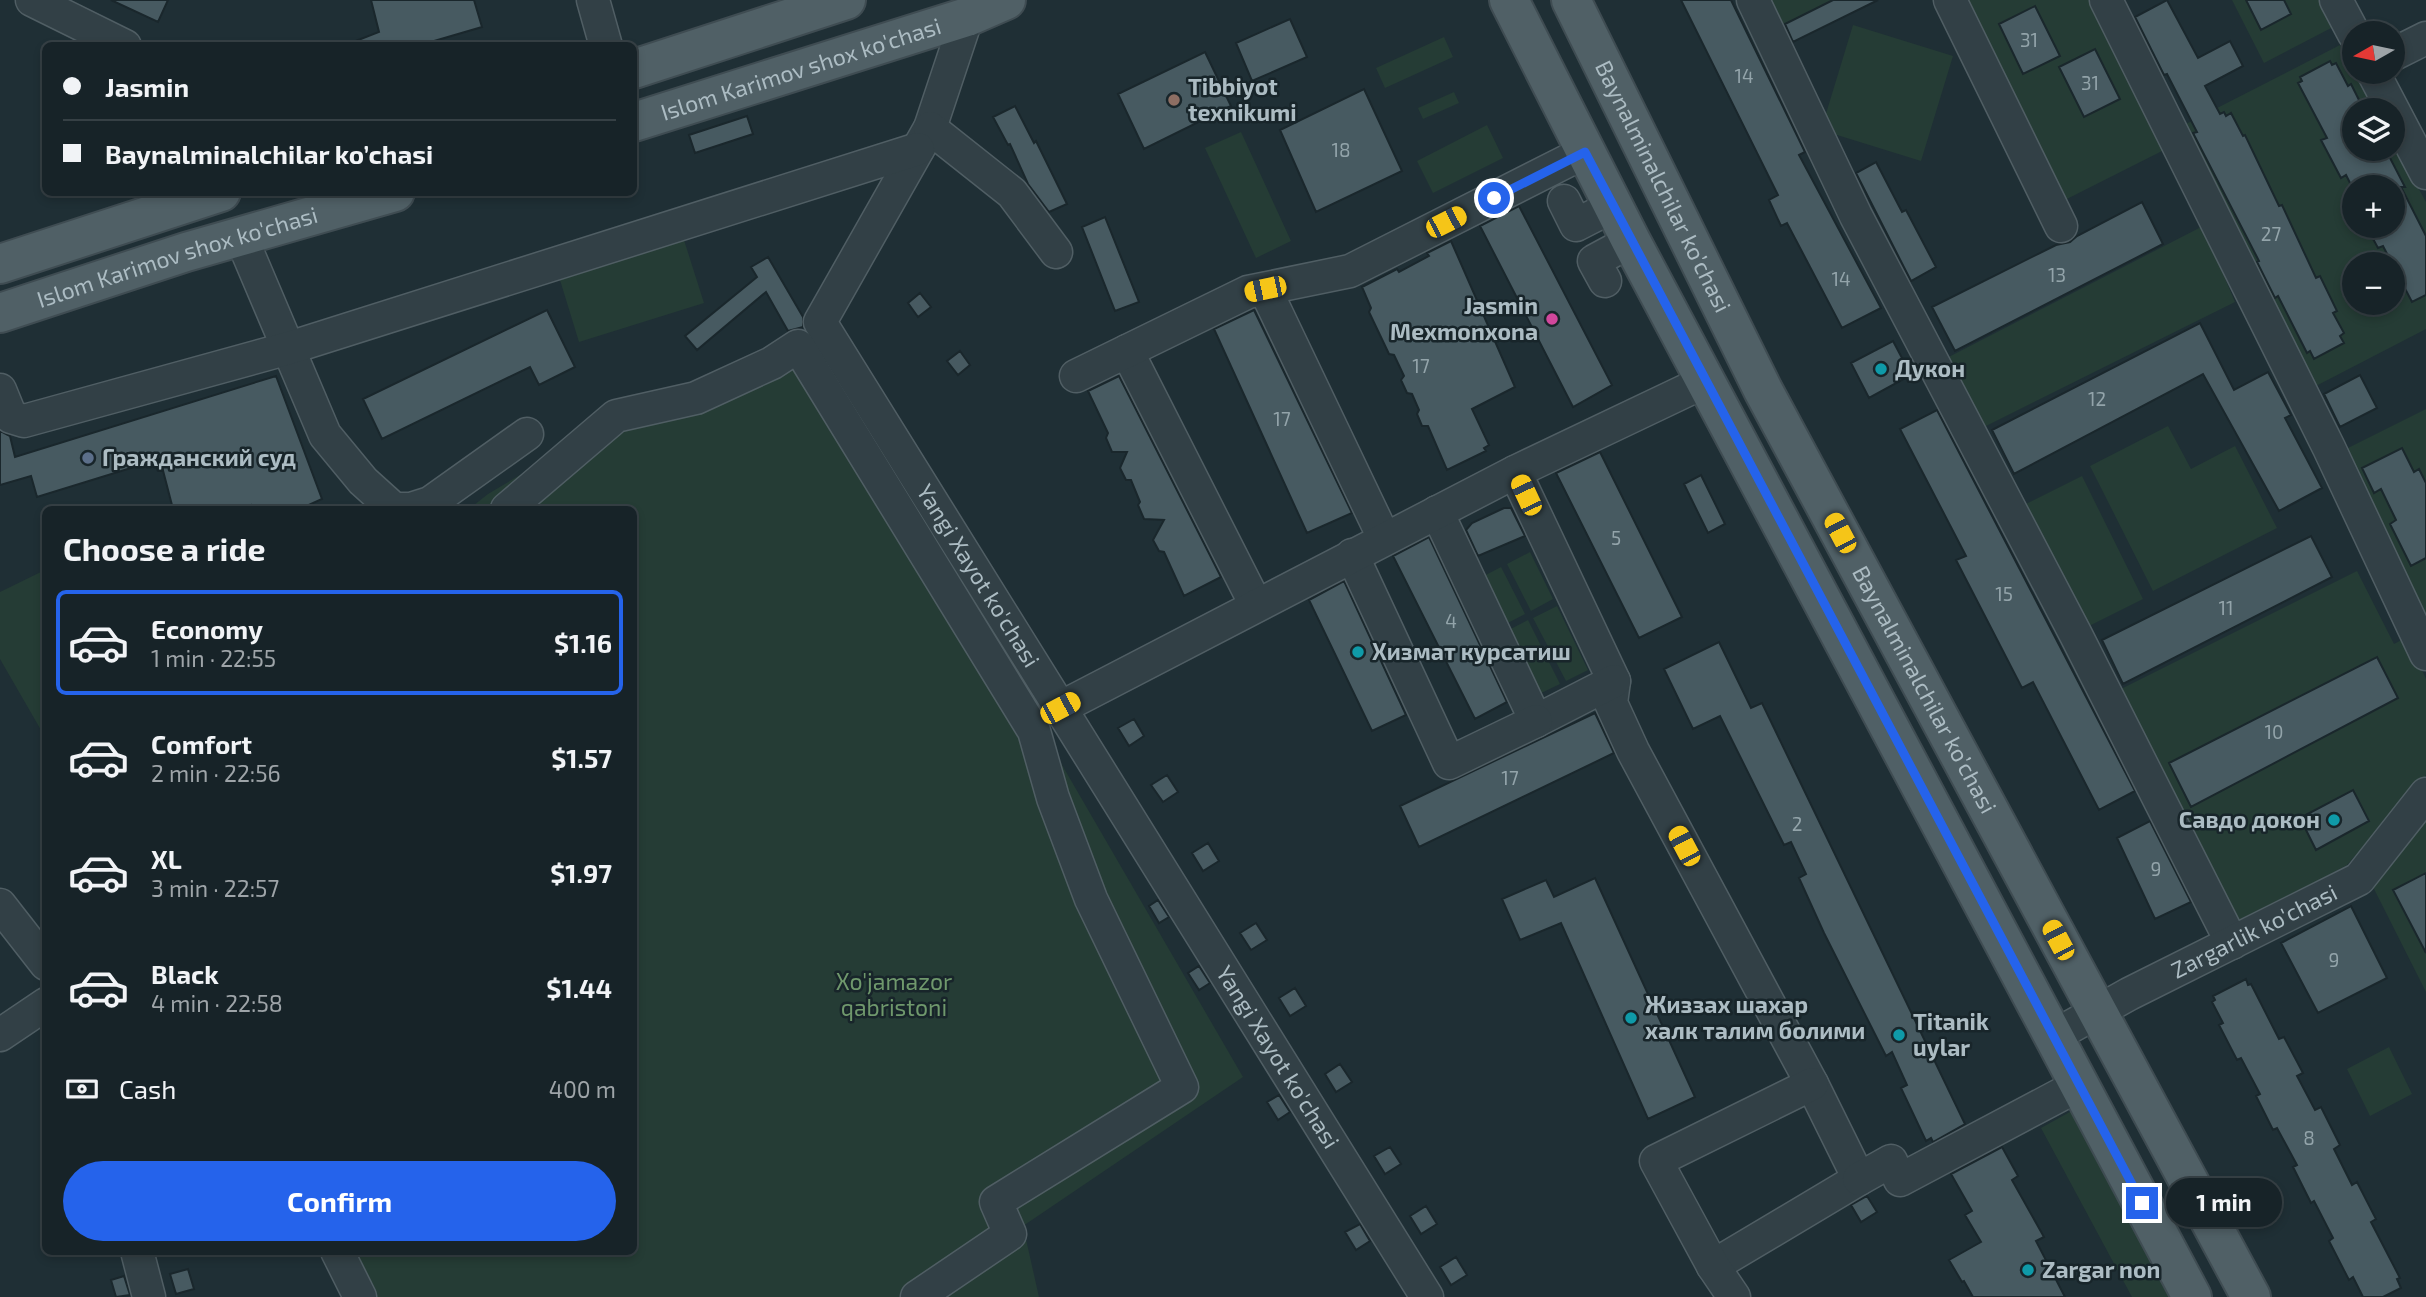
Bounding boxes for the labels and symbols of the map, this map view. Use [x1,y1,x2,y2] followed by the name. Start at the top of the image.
[657,11,944,126] street label: Islom Karimov shox ko'chasi
[2342,21,2404,84] north arrow
[2020,28,2038,51] house number: 31
[1590,56,1738,317] street label: Baynalminalchilar ko’chasi
[1734,64,1754,87] house number: 14
[2081,71,2099,94] house number: 31
[1188,72,1297,126] place label: Tibbiyot texnikumi
[1166,92,1182,108] marker: Tibbiyot texnikumi
[1331,138,1351,161] house number: 18
[1478,182,1510,214] route start
[33,200,321,313] street label: Islom Karimov shox ko'chasi
[1423,203,1470,241] car
[2261,222,2281,245] house number: 27
[2048,263,2066,286] house number: 13
[1831,267,1851,290] house number: 14
[1243,274,1288,304] car
[1390,291,1538,345] place label: Jasmin Mexmonxona
[1544,311,1560,327] marker: Jasmin Mexmonxona
[1412,354,1430,377] house number: 17
[1895,354,1965,382] place label: Дукон
[1873,361,1889,377] marker: Дукон
[2088,387,2106,410] house number: 12
[1273,407,1291,430] house number: 17
[102,443,296,471] place label: Гражданский суд
[80,450,96,466] marker: Гражданский суд
[1508,472,1545,518] car
[911,479,1046,672] street label: Yangi Xayot ko'chasi
[1821,510,1860,556] car
[1611,526,1621,549] house number: 5
[1847,561,2003,818] street label: Baynalminalchilar ko’chasi
[1995,582,2013,605] house number: 15
[2218,596,2234,619] house number: 11
[1445,609,1457,632] house number: 4
[1372,637,1571,665] place label: Хизмат курсатиш
[1350,644,1366,660] marker: Хизмат курсатиш
[1037,689,1084,727] car
[2264,720,2284,743] house number: 10
[1501,766,1519,789] house number: 17
[2179,805,2320,833] place label: Cавдо докон
[1792,812,1802,835] house number: 2
[2326,812,2342,828] marker: Cавдо докон
[1665,823,1704,869] car
[2151,857,2161,880] house number: 9
[2166,877,2341,984] street label: Zargarlik ko'chasi
[2039,917,2078,963] car
[2329,948,2339,971] house number: 9
[1211,960,1346,1153] street label: Yangi Xayot ko'chasi
[836,967,952,1021] park label: Xo'jamazor qabristoni
[1645,990,1865,1044] place label: Жиззах шахар халк талим болими
[1913,1007,1989,1061] place label: Titanik uylar
[1623,1010,1639,1026] marker: Жиззах шахар халк талим болими
[1891,1027,1907,1043] marker: Titanik uylar
[2303,1126,2315,1149] house number: 8
[2166,1178,2282,1228] callout: 1 min
[2126,1187,2158,1219] route end
[2042,1255,2160,1283] place label: Zargar non
[2020,1262,2036,1278] marker: Zargar non

